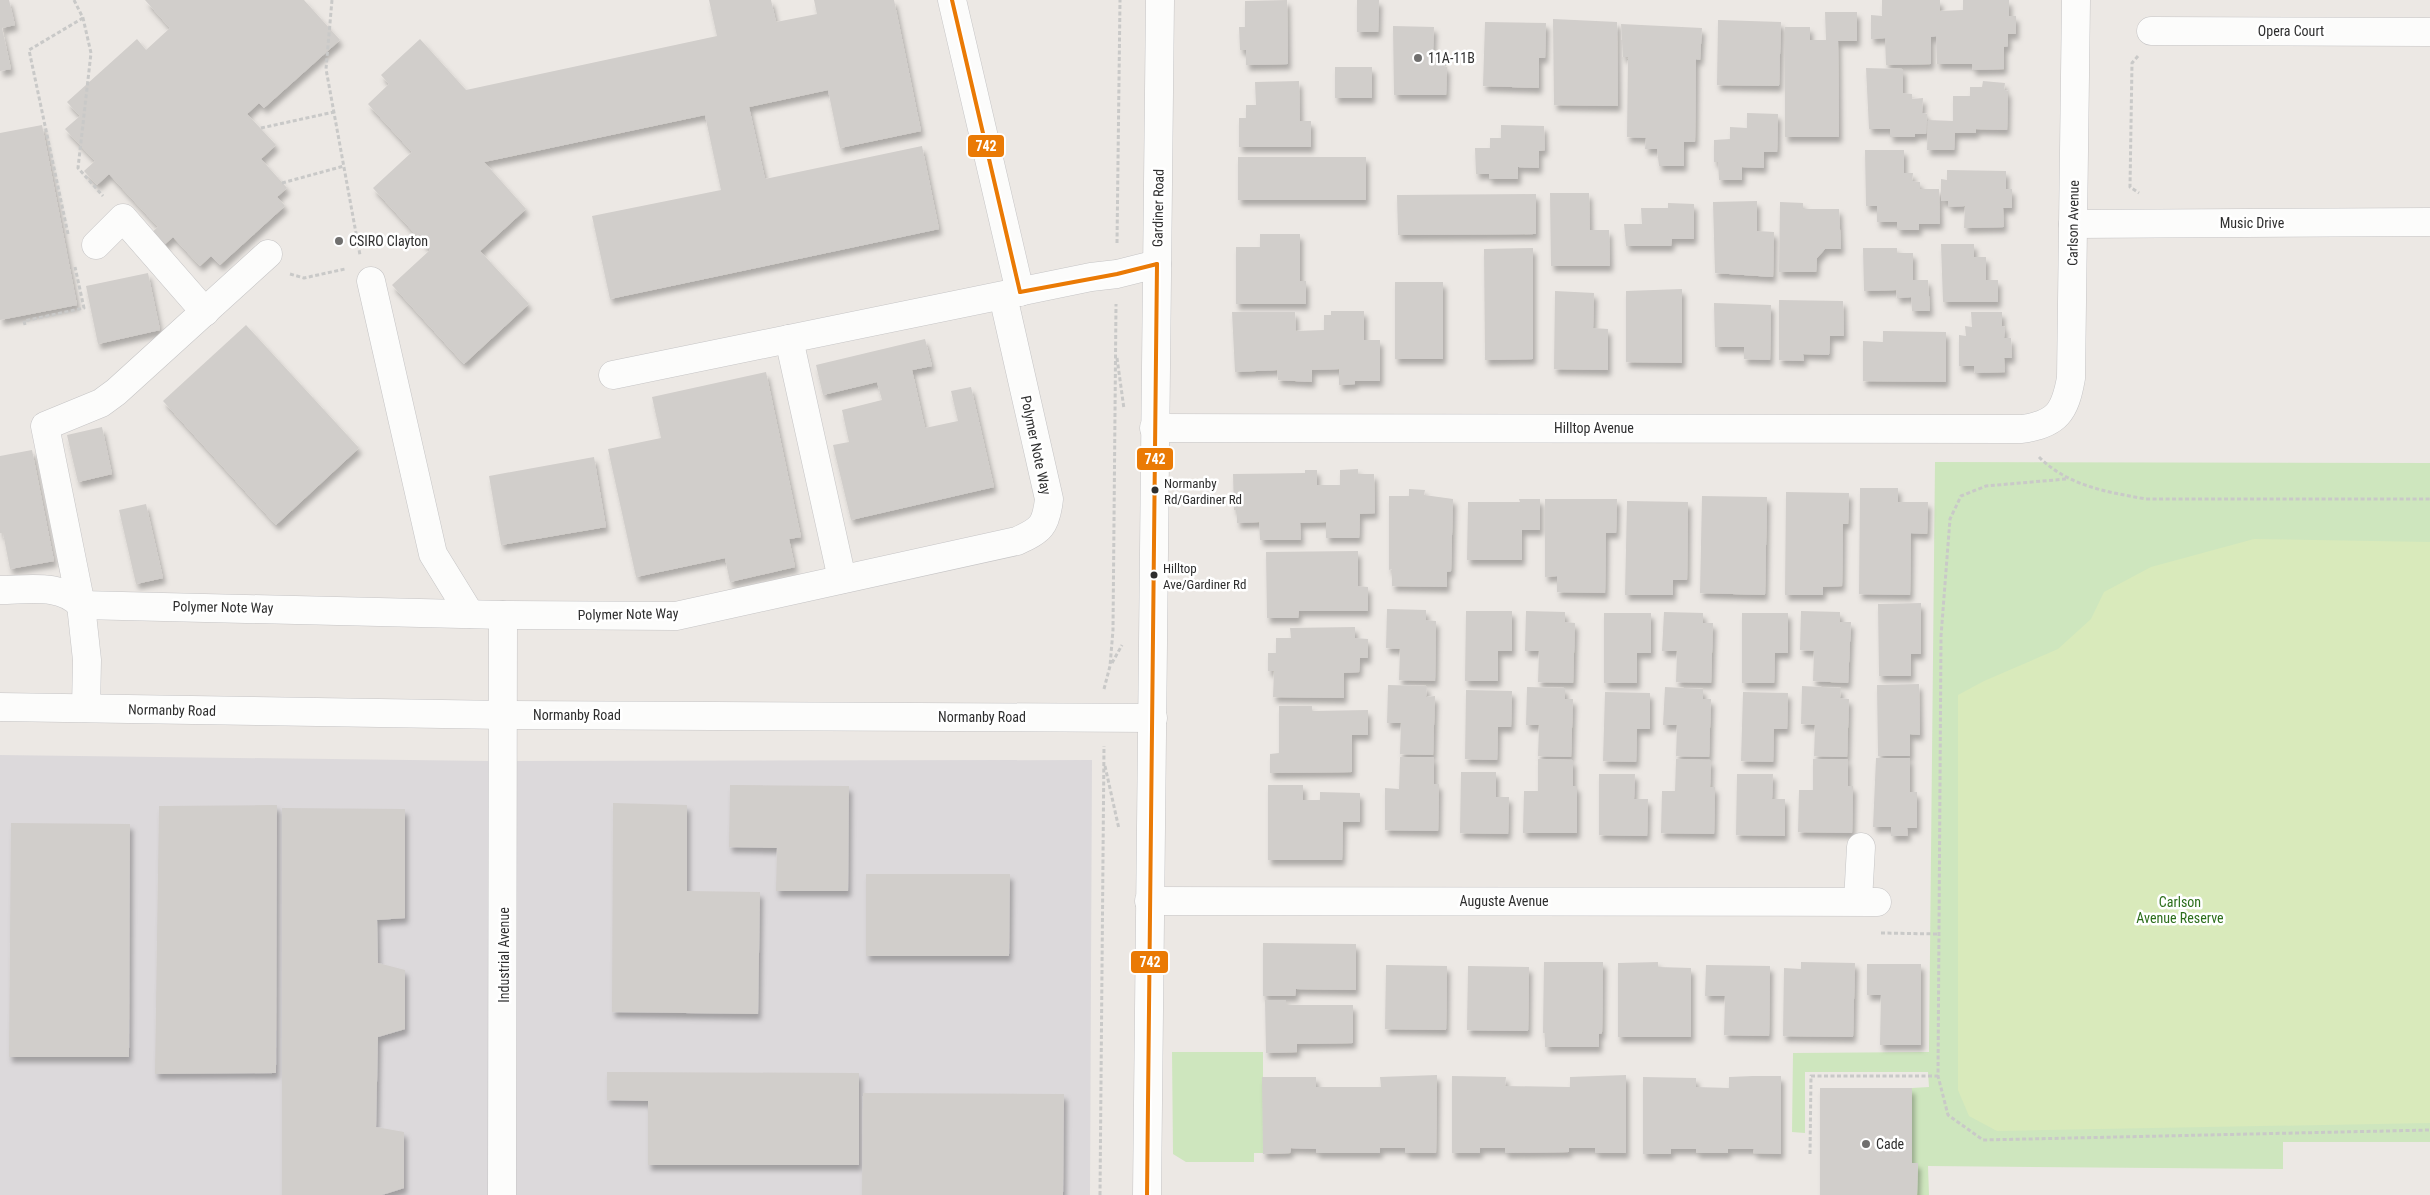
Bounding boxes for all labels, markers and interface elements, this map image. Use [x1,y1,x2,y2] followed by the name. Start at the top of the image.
[2258,23,2324,39] street label: Opera Court
[1428,50,1475,66] place label: 11A-11B
[1412,52,1424,64] marker: 11A-11B
[967,134,1005,158] line badge: 742
[975,138,997,154] text: 742
[1149,169,1167,247] street label: Gardiner Road
[2064,180,2082,266] street label: Carlson Avenue
[2220,215,2285,231] street label: Music Drive
[349,233,428,249] place label: CSIRO Clayton
[333,235,345,247] marker: CSIRO Clayton
[1018,394,1054,496] street label: Polymer Note Way
[1554,420,1634,436] street label: Hilltop Avenue
[1136,447,1174,471] line badge: 742
[1144,451,1166,467] text: 742
[1164,476,1242,507] place label: Normanby Rd/Gardiner Rd
[1150,485,1160,495] marker: Normanby Rd/Gardiner Rd
[1163,561,1246,592] place label: Hilltop Ave/Gardiner Rd
[1149,570,1159,580] marker: Hilltop Ave/Gardiner Rd
[172,598,274,616] street label: Polymer Note Way
[577,605,679,623] street label: Polymer Note Way
[128,701,216,719] street label: Normanby Road
[533,707,621,723] street label: Normanby Road
[938,709,1026,725] street label: Normanby Road
[1459,893,1549,909] street label: Auguste Avenue
[2136,894,2224,926] park label: Carlson Avenue Reserve
[496,907,512,1003] street label: Industrial Avenue
[1130,950,1169,974] line badge: 742
[1139,954,1161,970] text: 742
[1876,1136,1905,1152] place label: Cade
[1860,1138,1872,1150] marker: Cade

